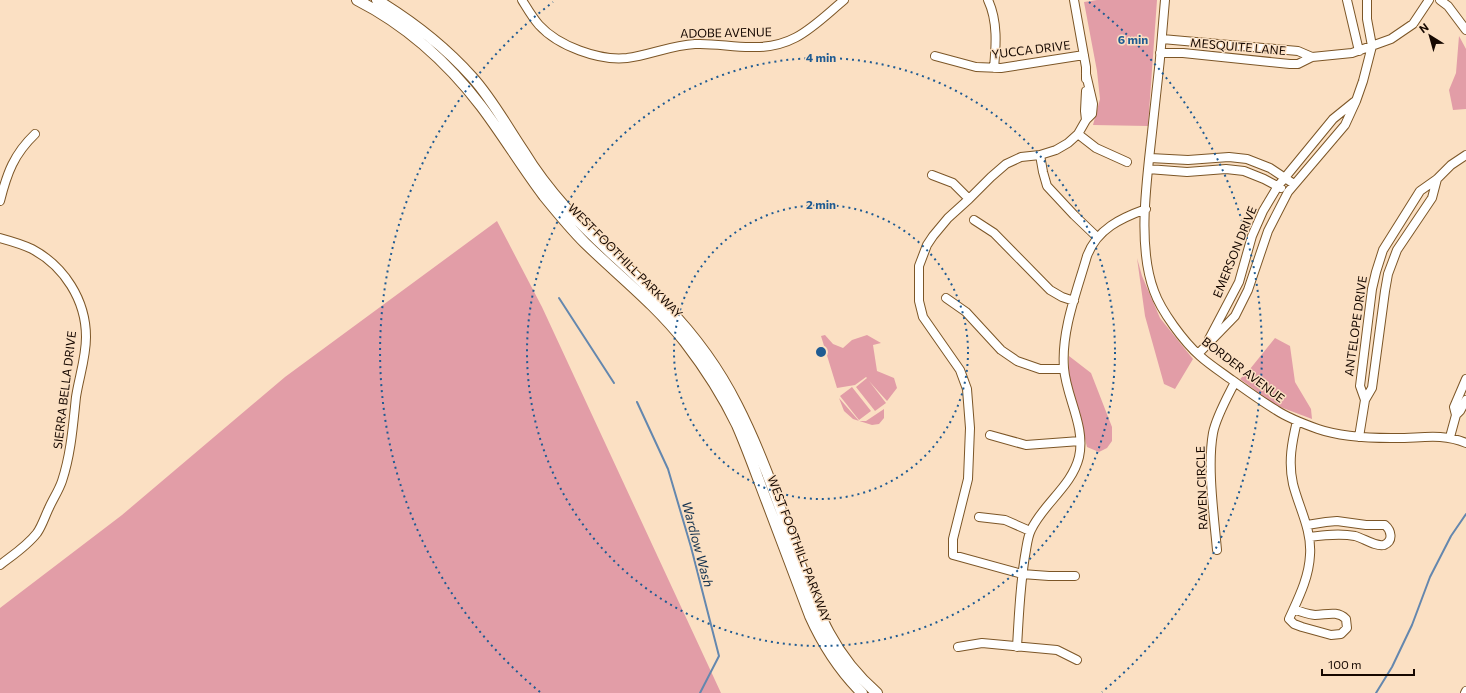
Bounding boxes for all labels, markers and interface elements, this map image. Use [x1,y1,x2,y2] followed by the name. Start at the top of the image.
[1410,16,1450,56] north arrow
[1416,20,1431,35] text: N
[680,24,772,40] street label: ADOBE AVENUE
[1118,32,1148,46] text: 6 min
[1190,35,1287,57] street label: MESQUITE LANE
[991,37,1071,61] street label: YUCCA DRIVE
[806,50,836,64] text: 4 min
[806,197,836,211] text: 2 min
[566,200,686,321] street label: WEST FOOTHILL PARKWAY
[1209,204,1259,299] street label: EMERSON DRIVE
[1341,275,1369,377] street label: ANTELOPE DRIVE
[50,330,78,450] street label: SIERRA BELLA DRIVE
[1200,334,1288,405] street label: BORDER AVENUE
[814,345,828,359] centre of rings
[1193,446,1209,530] street label: RAVEN CIRCLE
[765,473,835,624] street label: WEST FOOTHILL PARKWAY
[679,499,717,589] water label: Wardlow Wash
[1322,651,1414,677] scale bar
[1328,657,1362,671] text: 100 m

